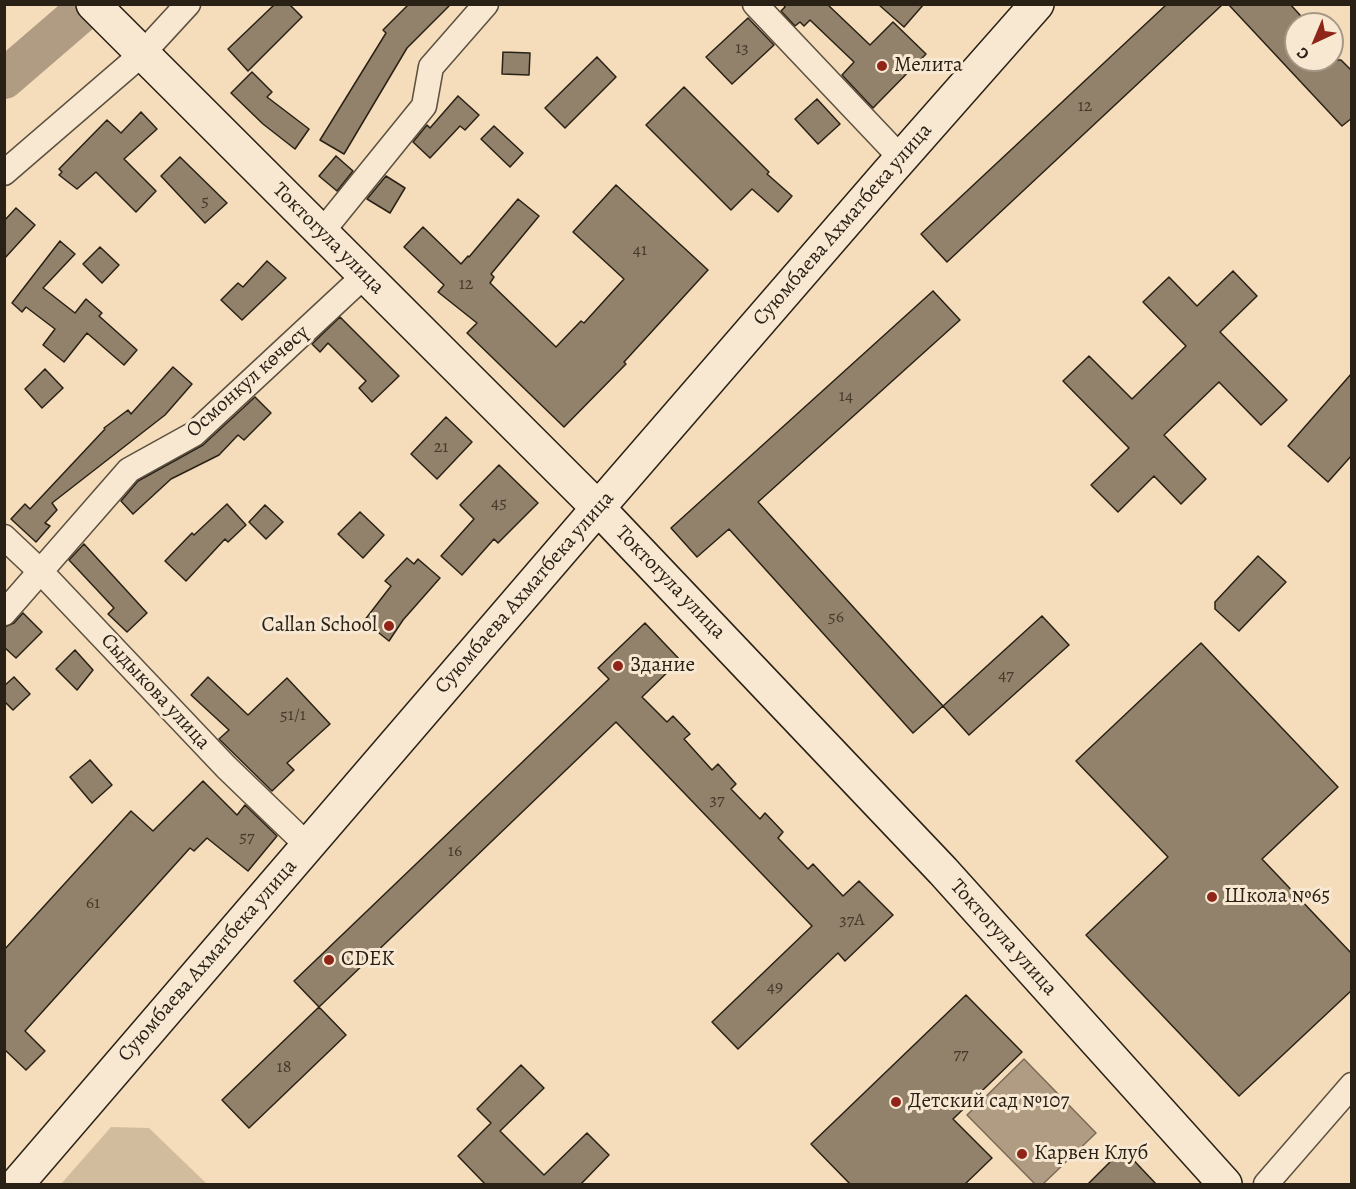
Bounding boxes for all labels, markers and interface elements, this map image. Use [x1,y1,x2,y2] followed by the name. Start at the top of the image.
[1284,12,1344,72] north arrow
[735,38,749,60] house number: 13
[1292,42,1314,65] text: С
[894,53,963,79] place label: Мелита
[875,59,889,73] marker: Мелита
[1078,96,1092,118] house number: 12
[748,119,938,331] street label: Суюмбаева Ахматбека улица
[267,178,389,300] street label: Токтогула улица
[201,191,209,213] house number: 5
[633,240,647,262] house number: 41
[459,274,473,296] house number: 12
[182,320,314,444] street label: Осмонкул көчөсү
[839,386,853,408] house number: 14
[434,437,448,459] house number: 21
[430,487,620,699] street label: Суюмбаева Ахматбека улица
[491,493,507,515] house number: 45
[610,521,730,645] street label: Токтогула улица
[828,607,844,629] house number: 56
[262,613,377,639] place label: Callan School
[382,619,396,633] marker: Callan School
[95,629,215,755] street label: Сыдыкова улица
[630,653,695,679] place label: Здание
[611,659,625,673] marker: Здание
[998,665,1014,687] house number: 47
[280,705,306,727] house number: 51/1
[709,790,725,812] house number: 37
[239,827,255,849] house number: 57
[448,841,462,863] house number: 16
[113,855,303,1067] street label: Суюмбаева Ахматбека улица
[944,875,1062,1001] street label: Токтогула улица
[1224,884,1330,910] place label: Школа №65
[1205,890,1219,904] marker: Школа №65
[86,893,100,915] house number: 61
[839,910,865,932] house number: 37А
[341,947,395,973] place label: CDEK
[322,953,336,967] marker: CDEK
[767,977,783,999] house number: 49
[953,1044,969,1066] house number: 77
[277,1057,291,1079] house number: 18
[908,1089,1069,1115] place label: Детский сад №107
[889,1095,903,1109] marker: Детский сад №107
[1034,1141,1148,1167] place label: Карвен Клуб
[1015,1147,1029,1161] marker: Карвен Клуб

